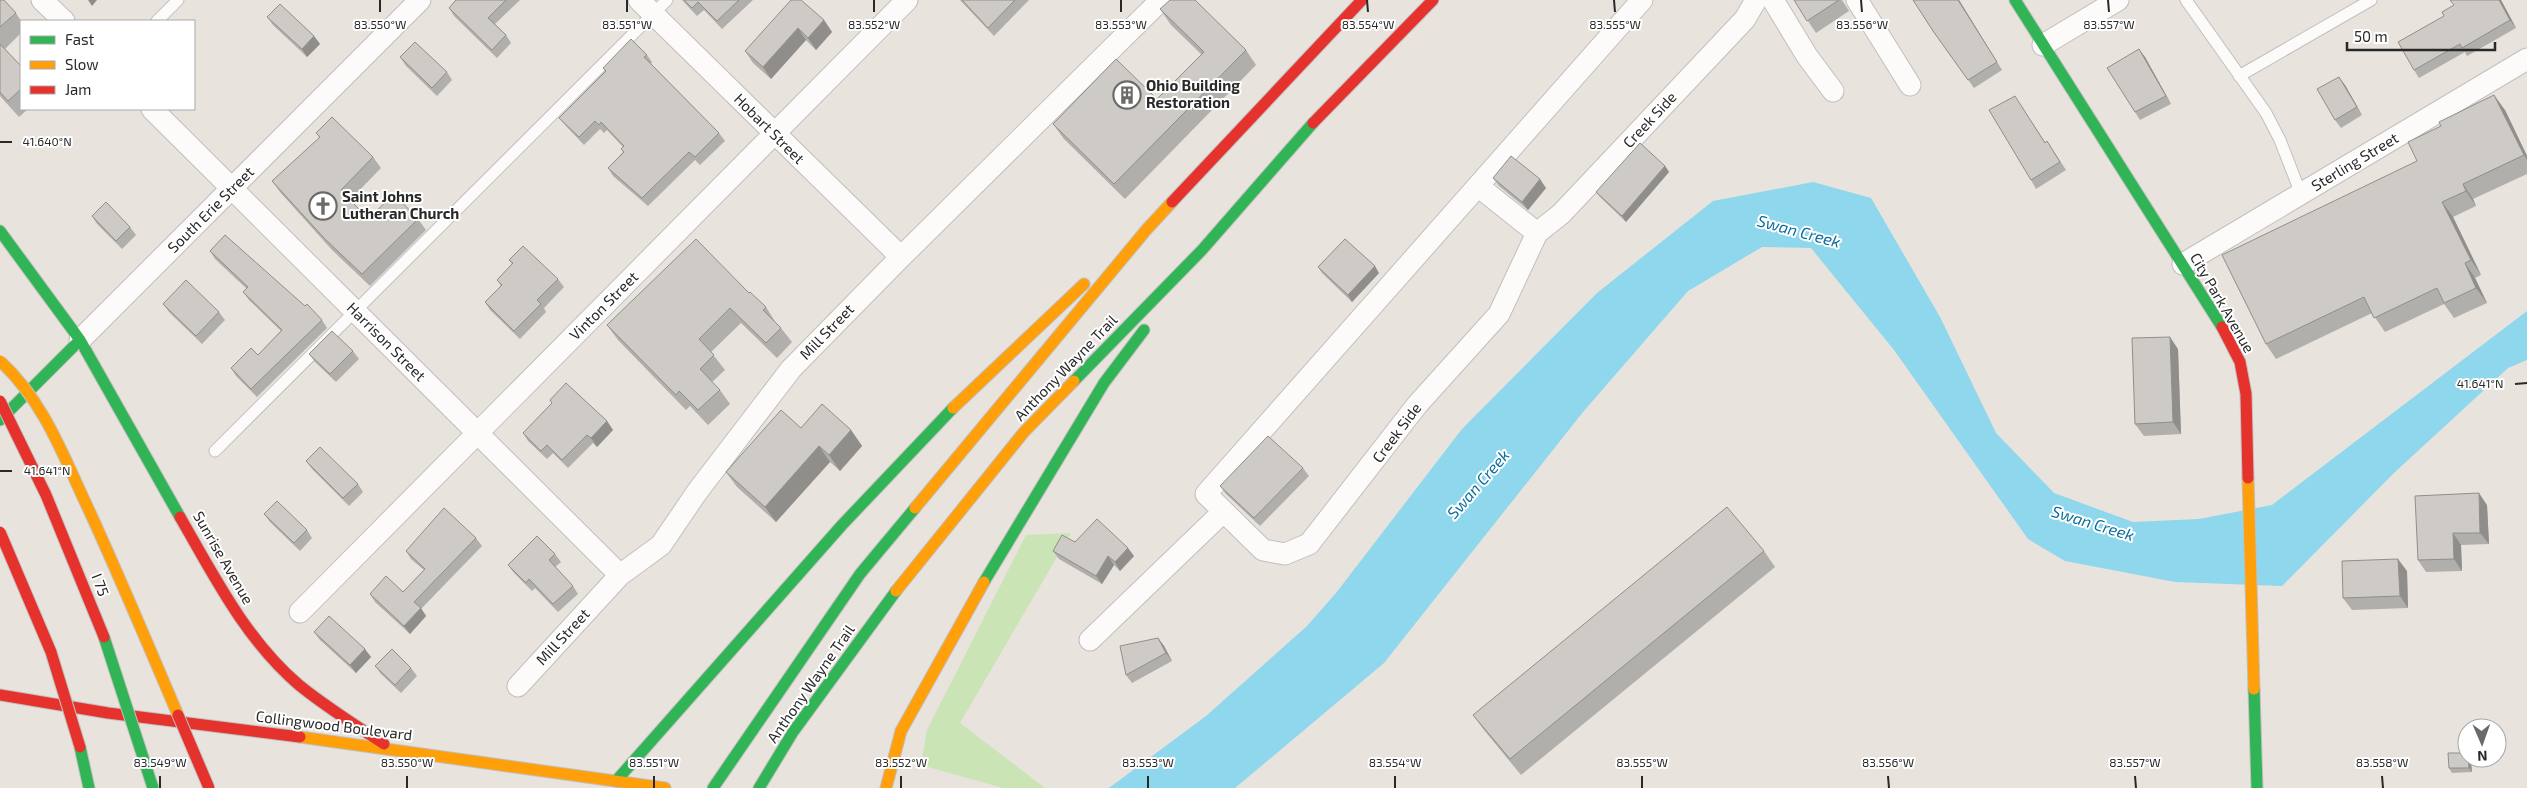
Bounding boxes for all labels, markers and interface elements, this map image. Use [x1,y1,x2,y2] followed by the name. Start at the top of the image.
[354,17,406,31] text: 83.550°W
[602,17,652,31] text: 83.551°W
[848,17,900,31] text: 83.552°W
[1095,17,1147,31] text: 83.553°W
[1342,17,1394,31] text: 83.554°W
[1589,17,1641,31] text: 83.555°W
[1836,17,1888,31] text: 83.556°W
[2083,17,2135,31] text: 83.557°W
[20,20,195,110] legend
[2347,20,2494,52] scale bar
[2354,27,2388,45] text: 50 m
[65,30,95,48] text: Fast
[65,55,99,73] text: Slow
[1146,76,1240,111] place label: Ohio Building Restoration
[65,80,91,98] text: Jam
[1112,80,1142,110] building icon: Ohio Building Restoration
[1619,88,1680,151] street label: Creek Side
[731,89,809,167] street label: Hobart Street
[2308,128,2402,194] street label: Sterling Street
[22,134,72,148] text: 41.640°N
[163,162,257,256] street label: South Erie Street
[342,187,459,222] place label: Saint Johns Lutheran Church
[308,191,338,221] church icon: Saint Johns Lutheran Church
[1755,210,1843,251] water label: Swan Creek
[2187,249,2259,356] street label: City Park Avenue
[565,267,642,343] street label: Vinton Street
[344,298,430,385] street label: Harrison Street
[795,300,857,363] street label: Mill Street
[1010,310,1121,424] street label: Anthony Wayne Trail
[2457,376,2503,390] text: 41.641°N
[1368,399,1424,466] street label: Creek Side
[1442,445,1513,522] water label: Swan Creek
[24,463,70,477] text: 41.641°N
[2050,501,2137,544] water label: Swan Creek
[190,508,258,607] street label: Sunrise Avenue
[88,571,113,599] street label: I 75
[532,604,593,668] street label: Mill Street
[763,620,858,746] street label: Anthony Wayne Trail
[255,706,413,744] street label: Collingwood Boulevard
[2457,718,2507,768] north arrow
[2477,748,2488,765] text: N
[133,755,187,769] text: 83.549°W
[381,755,433,769] text: 83.550°W
[629,755,679,769] text: 83.551°W
[875,755,927,769] text: 83.552°W
[1122,755,1174,769] text: 83.553°W
[1369,755,1421,769] text: 83.554°W
[1616,755,1668,769] text: 83.555°W
[1862,755,1914,769] text: 83.556°W
[2109,755,2161,769] text: 83.557°W
[2356,755,2408,769] text: 83.558°W

